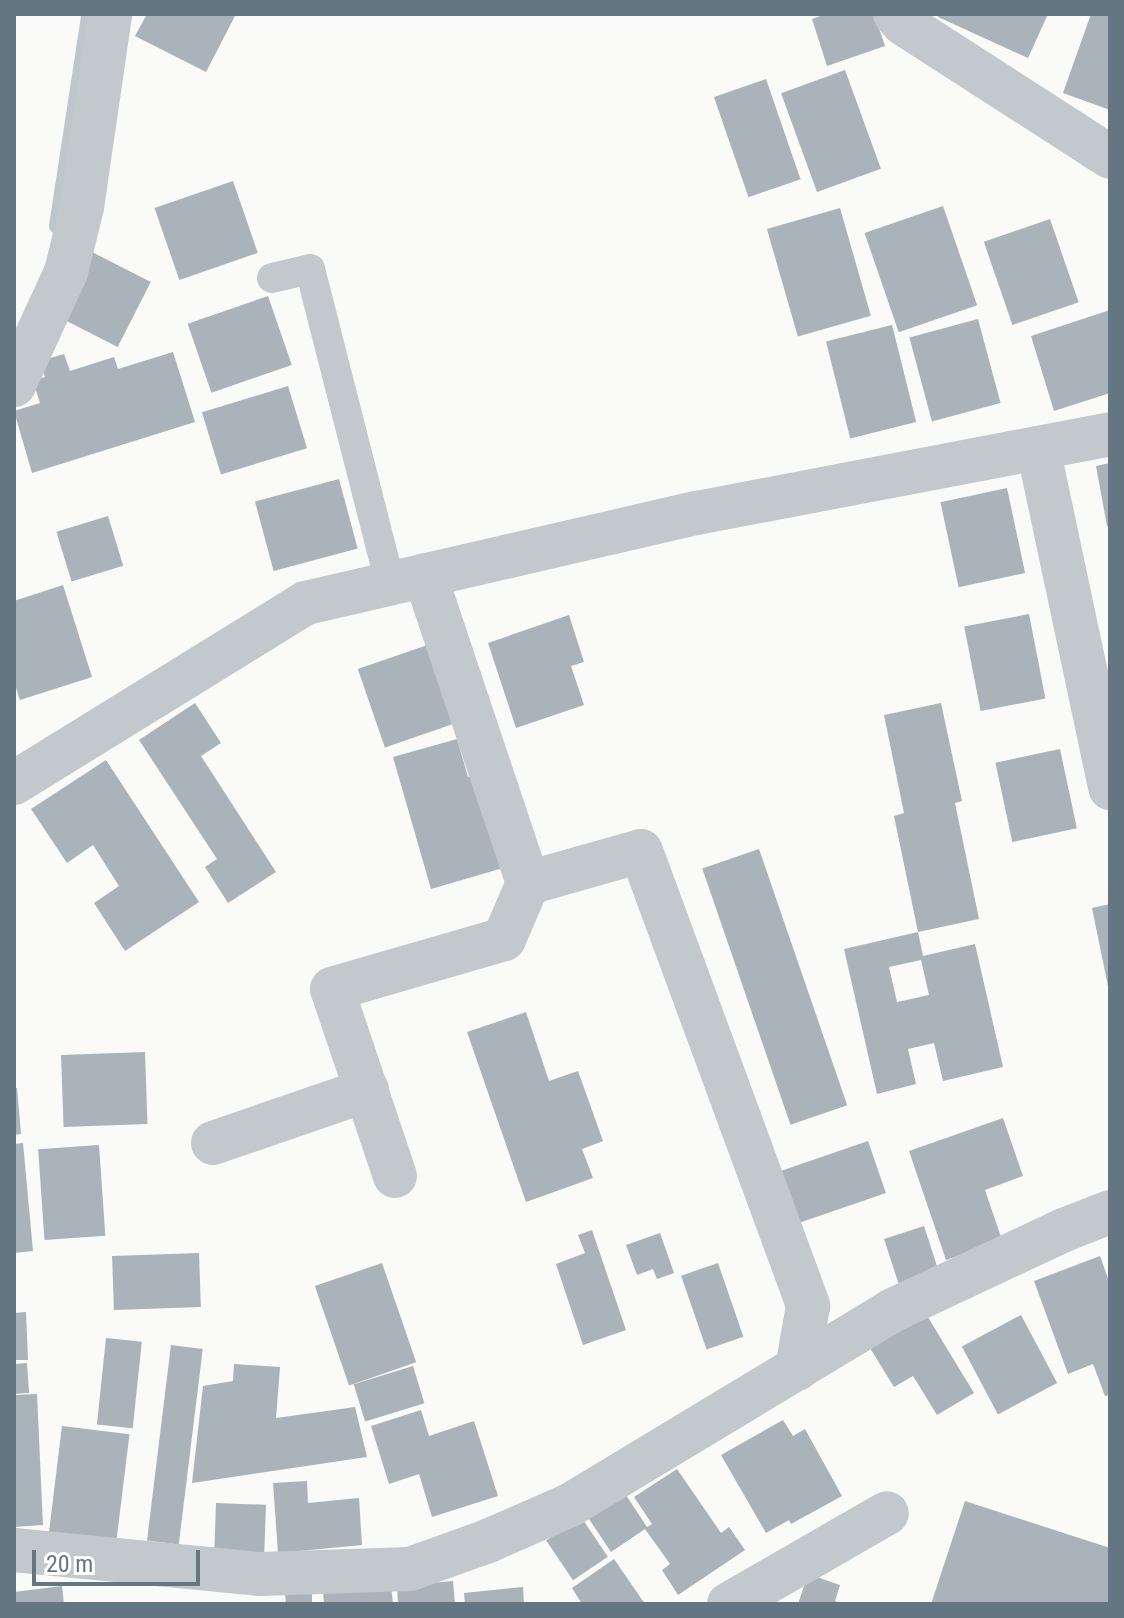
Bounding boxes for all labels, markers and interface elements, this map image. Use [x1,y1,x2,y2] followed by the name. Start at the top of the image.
[36,1534,204,1584] scale bar
[46,1550,93,1578] text: 20 m

